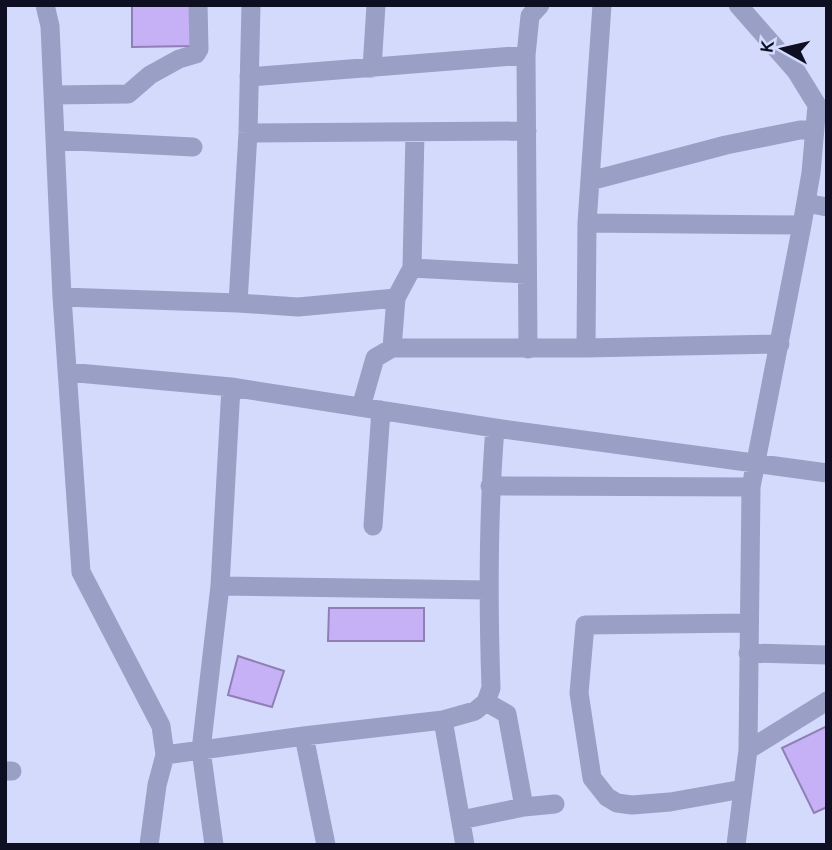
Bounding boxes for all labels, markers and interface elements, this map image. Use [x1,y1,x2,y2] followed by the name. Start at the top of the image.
[748,14,818,84] north arrow
[755,39,779,54] text: K

